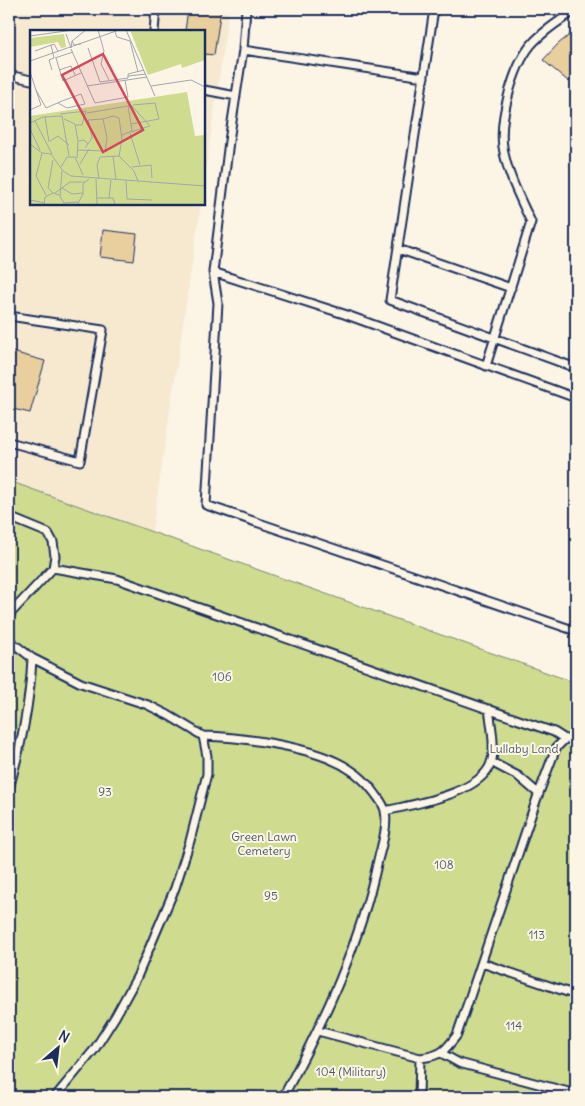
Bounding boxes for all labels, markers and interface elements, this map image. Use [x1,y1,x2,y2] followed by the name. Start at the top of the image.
[30,30,205,205] inset map
[212,669,232,684] park label: 106
[489,741,559,756] park label: Lullaby Land
[98,784,112,799] park label: 93
[231,829,297,858] park label: Green Lawn Cemetery
[434,857,454,872] park label: 108
[264,888,278,903] park label: 95
[529,927,545,942] park label: 113
[506,1018,522,1033] park label: 114
[32,1024,82,1074] north arrow
[56,1026,73,1047] text: N
[316,1064,386,1079] park label: 104 (Military)

